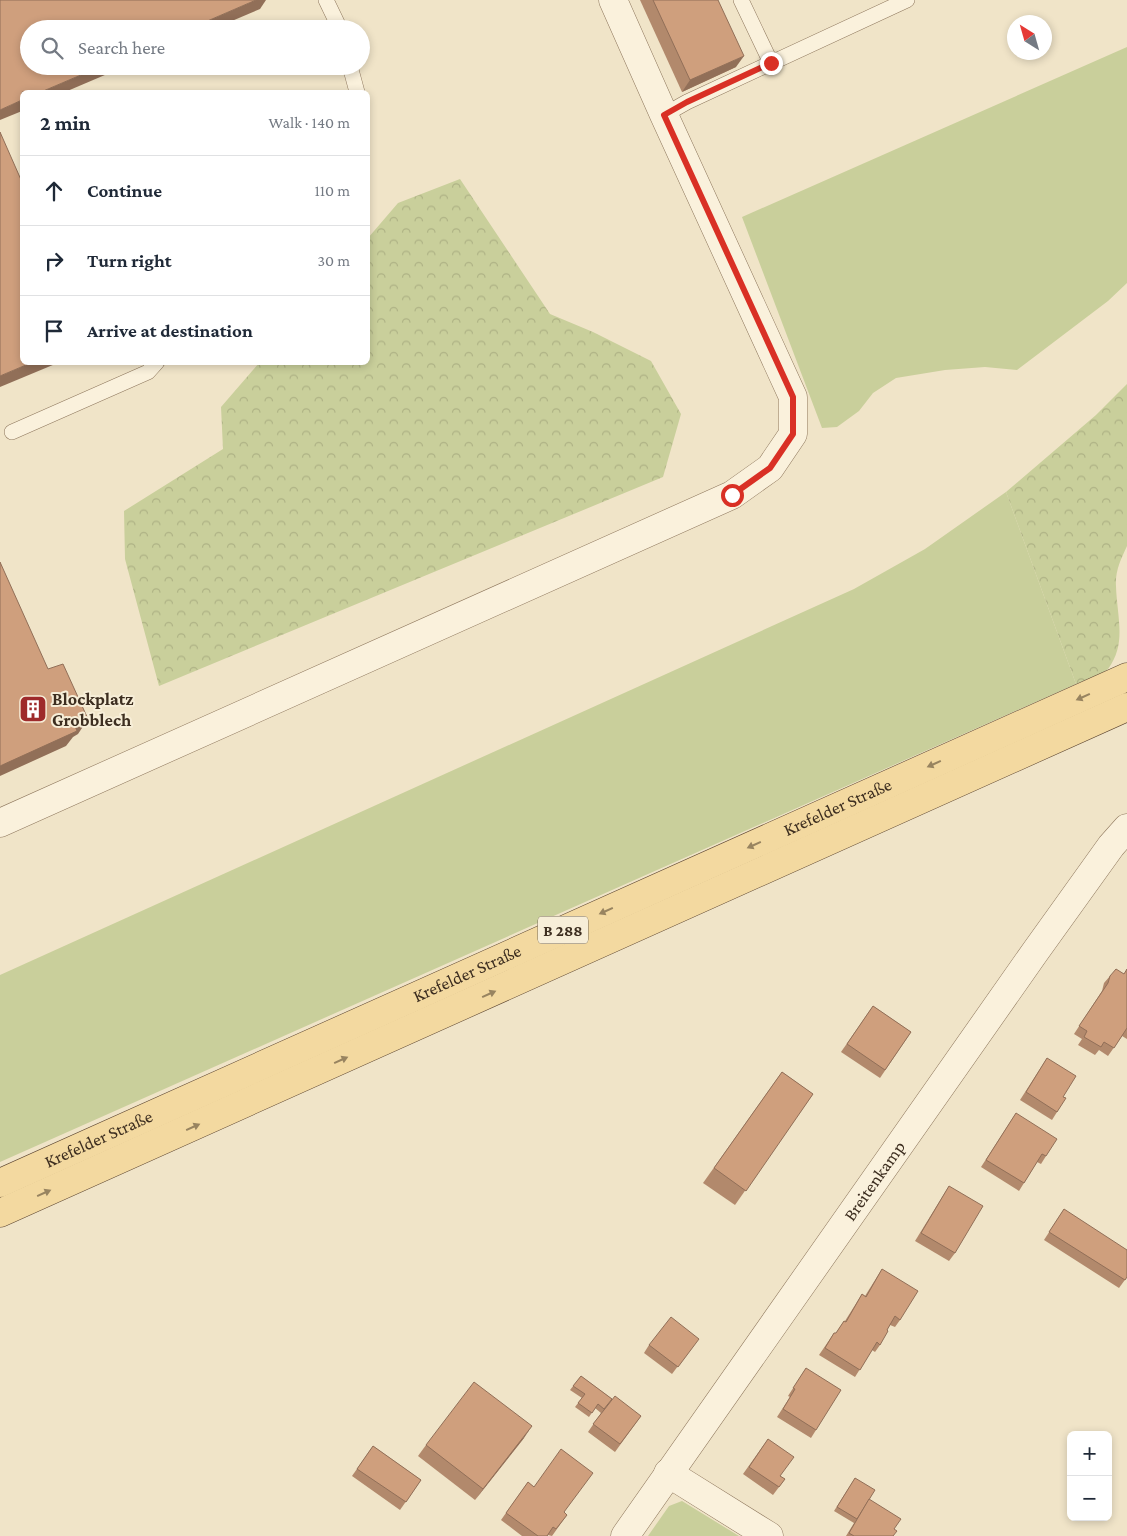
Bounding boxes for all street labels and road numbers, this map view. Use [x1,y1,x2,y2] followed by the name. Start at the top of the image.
[780,774,895,840] street label: Krefelder Straße
[538,916,588,944] road number: B 288
[410,940,524,1006] street label: Krefelder Straße
[41,1106,156,1172] street label: Krefelder Straße
[840,1137,909,1224] street label: Breitenkamp

